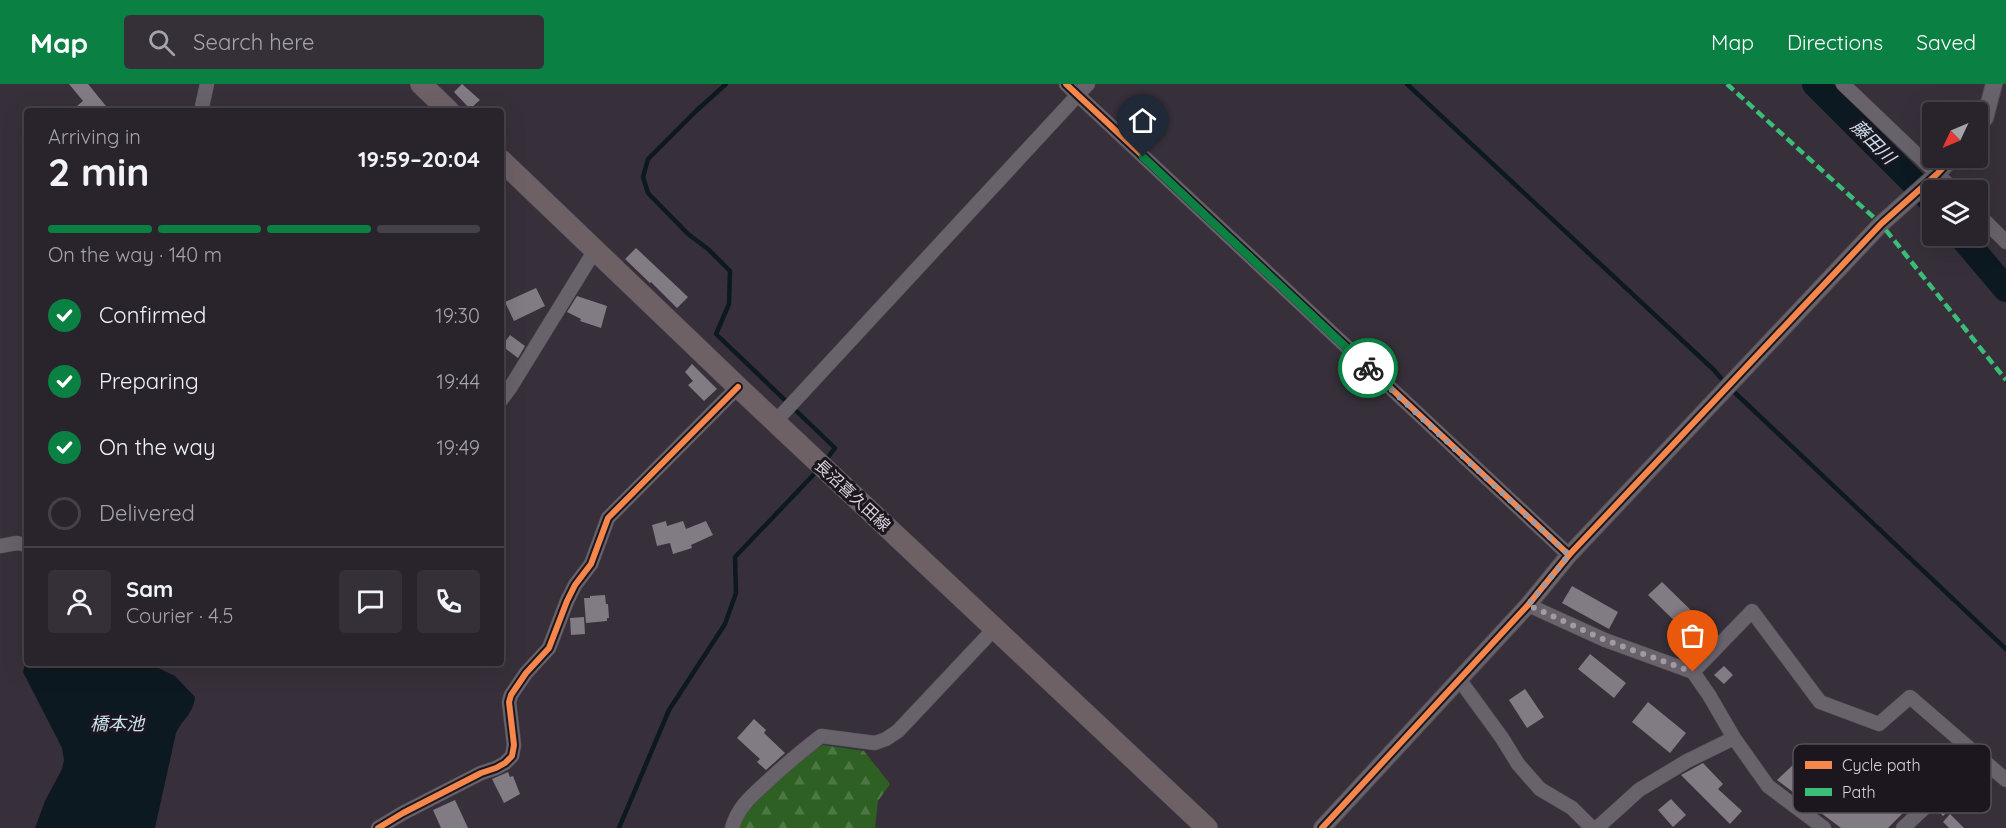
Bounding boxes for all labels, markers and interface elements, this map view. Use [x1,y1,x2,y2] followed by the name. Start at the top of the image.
[124,15,544,69] search box
[30,25,88,60] text: Map
[145,26,178,59] icon: search
[193,28,315,56] text: Search here
[1711,29,1754,55] text: Map
[1787,29,1883,55] text: Directions
[1916,29,1976,55] text: Saved
[1117,95,1168,157] pin
[1922,102,1988,168] north arrow
[1922,102,1988,246] map controls
[1126,104,1159,137] icon: home
[1846,114,1902,170] water label: 藤田川
[48,124,141,149] text: Arriving in
[358,145,480,173] text: 19:59–20:04
[48,147,150,196] text: 2 min
[1922,180,1988,246] button: layers
[48,242,222,267] text: On the way · 140 m
[48,299,81,332] icon: check
[99,301,206,329] text: Confirmed
[435,303,480,328] text: 19:30
[1338,338,1398,398] courier
[1352,352,1385,385] icon: bike
[48,365,81,398] icon: check
[99,367,199,395] text: Preparing
[437,369,480,394] text: 19:44
[48,431,81,464] icon: check
[99,433,215,461] text: On the way
[436,435,480,460] text: 19:49
[811,455,895,535] street label: 長沼喜久田線
[99,499,195,527] text: Delivered
[48,570,111,633] button: person
[339,570,402,633] button: chat
[417,570,480,633] button: phone
[126,575,173,603] text: Sam
[126,603,233,628] text: Courier · 4.5
[1667,610,1718,672] pin
[1676,619,1709,652] icon: bag
[90,712,146,735] water label: 橋本池
[1793,744,1991,813] legend
[1842,755,1921,775] text: Cycle path
[1842,782,1876,802] text: Path

